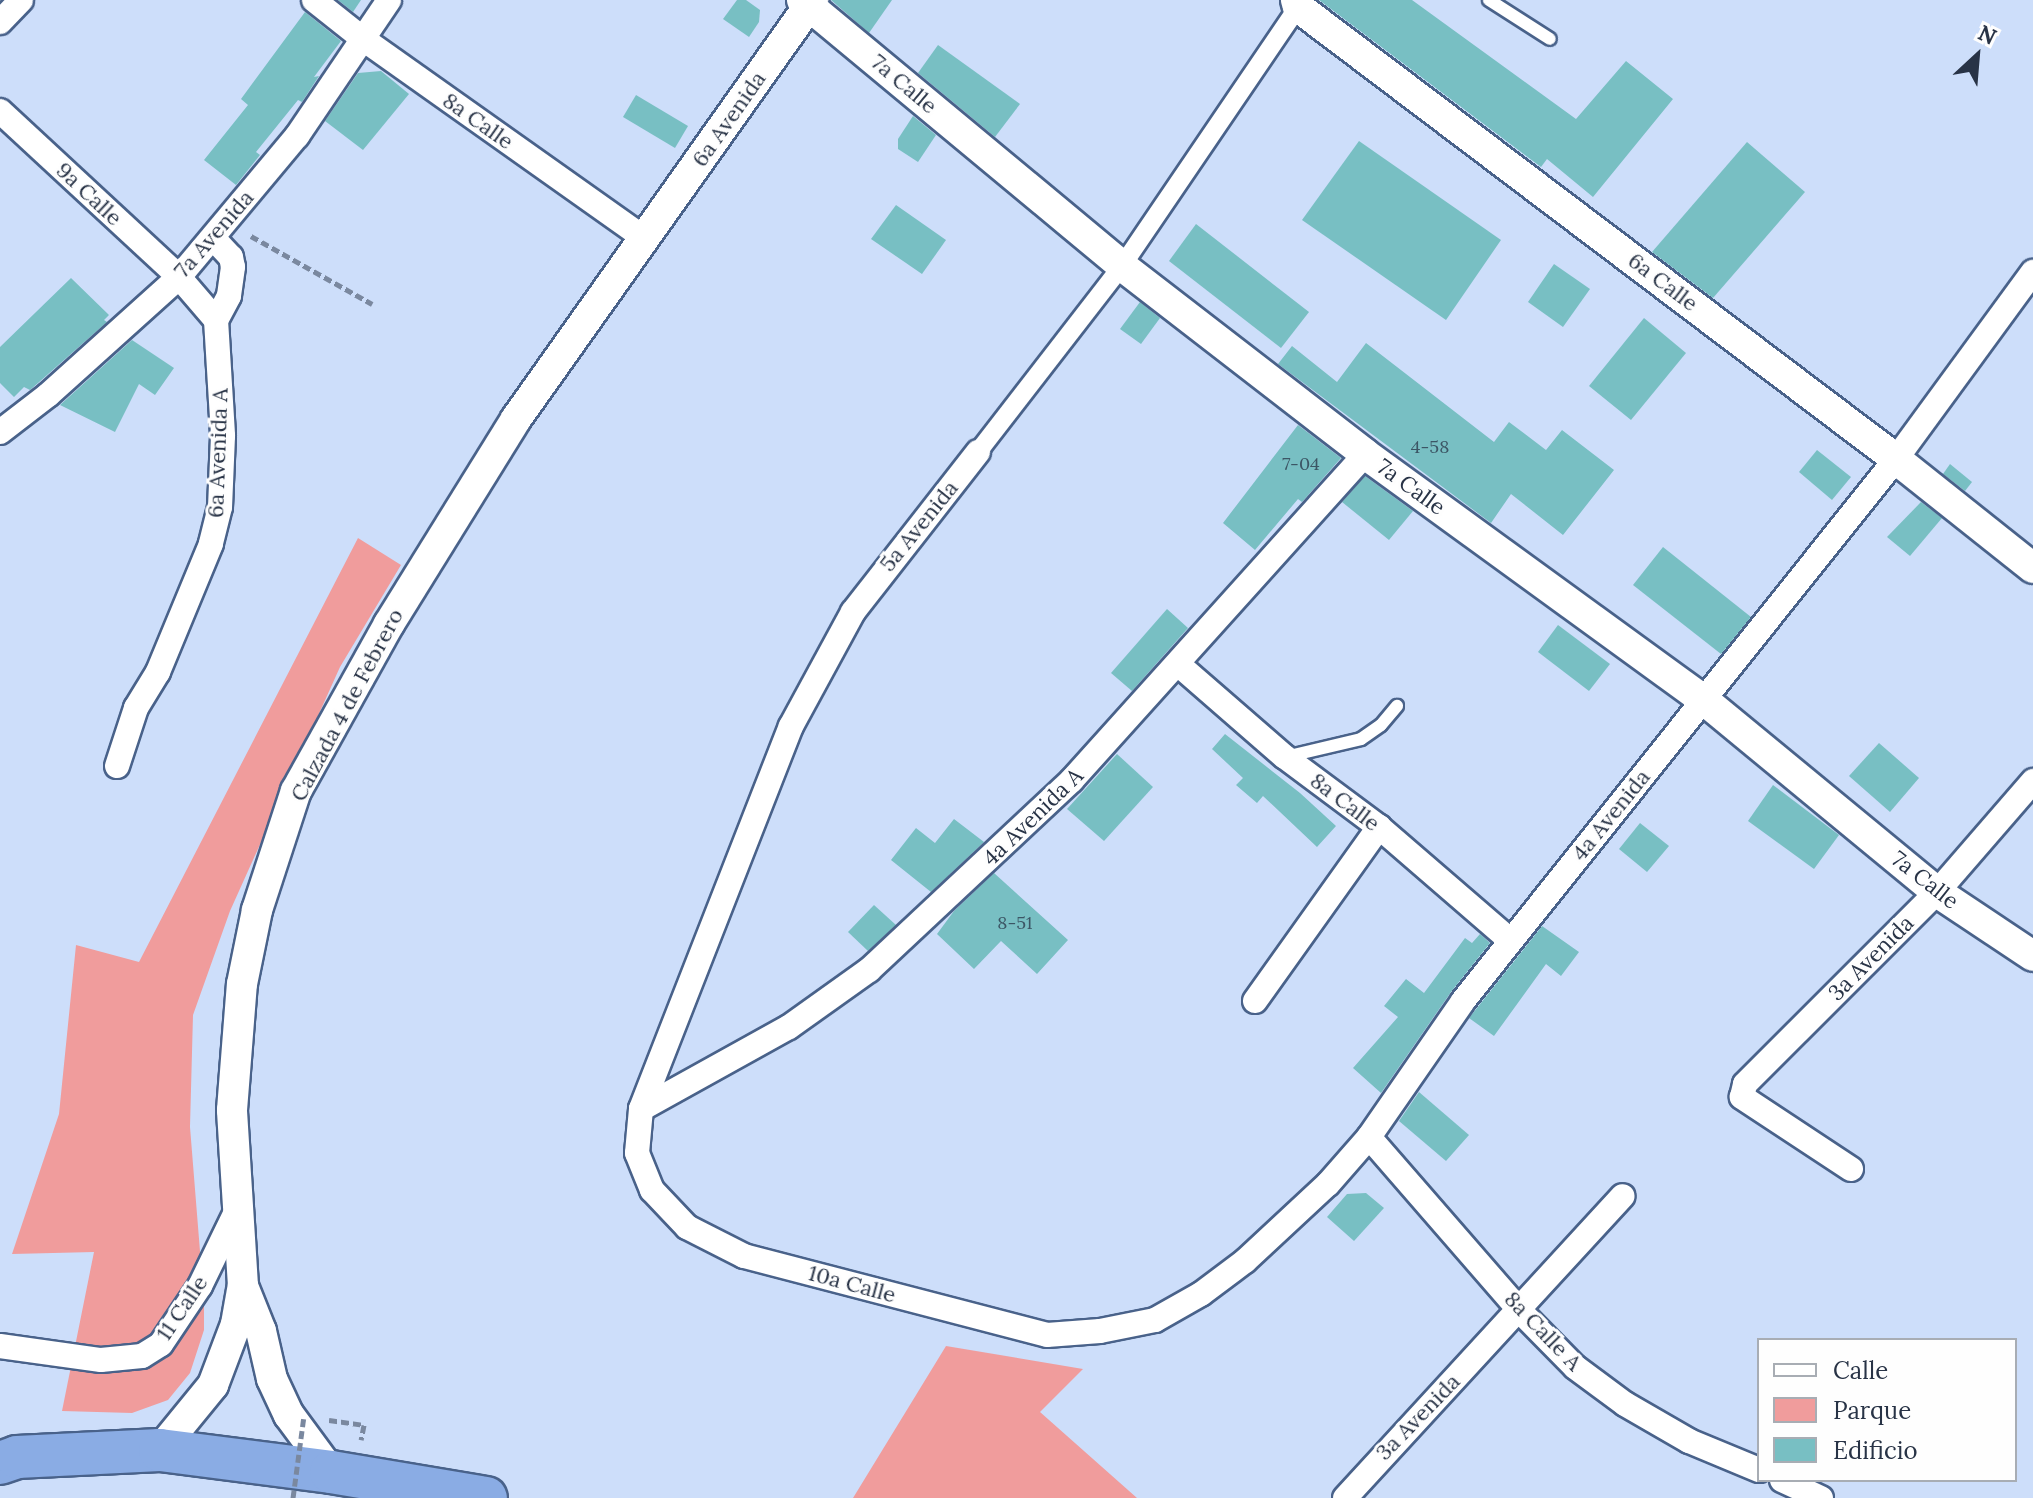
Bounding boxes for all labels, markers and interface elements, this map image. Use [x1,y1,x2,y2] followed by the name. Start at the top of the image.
[1937,16,2017,96] north arrow
[1974,18,2001,51] text: N
[866,49,942,119] street label: 7a Calle
[687,66,771,172] street label: 6a Avenida
[438,87,518,155] street label: 8a Calle
[51,157,127,231] street label: 9a Calle
[169,185,259,283] street label: 7a Avenida
[1623,247,1703,317] street label: 6a Calle
[203,388,233,518] street label: 6a Avenida A
[1411,436,1449,458] house number: 4-58
[1282,453,1320,475] house number: 7-04
[1372,453,1450,521] street label: 7a Calle
[874,475,964,577] street label: 5a Avenida
[285,604,409,806] street label: Calzada 4 de Febrero
[977,763,1089,871] street label: 4a Avenida A
[1566,764,1656,866] street label: 4a Avenida
[1305,767,1385,837] street label: 8a Calle
[1886,846,1964,914] street label: 7a Calle
[1823,910,1919,1006] street label: 3a Avenida
[997,912,1033,934] house number: 8-51
[805,1260,899,1308] street label: 10a Calle
[151,1271,213,1345] street label: 11 Calle
[1499,1286,1587,1376] street label: 8a Calle A
[1757,1338,2017,1482] legend
[1833,1355,1888,1386] text: Calle
[1370,1368,1466,1466] street label: 3a Avenida
[1833,1395,1911,1426] text: Parque
[1833,1435,1918,1466] text: Edificio

